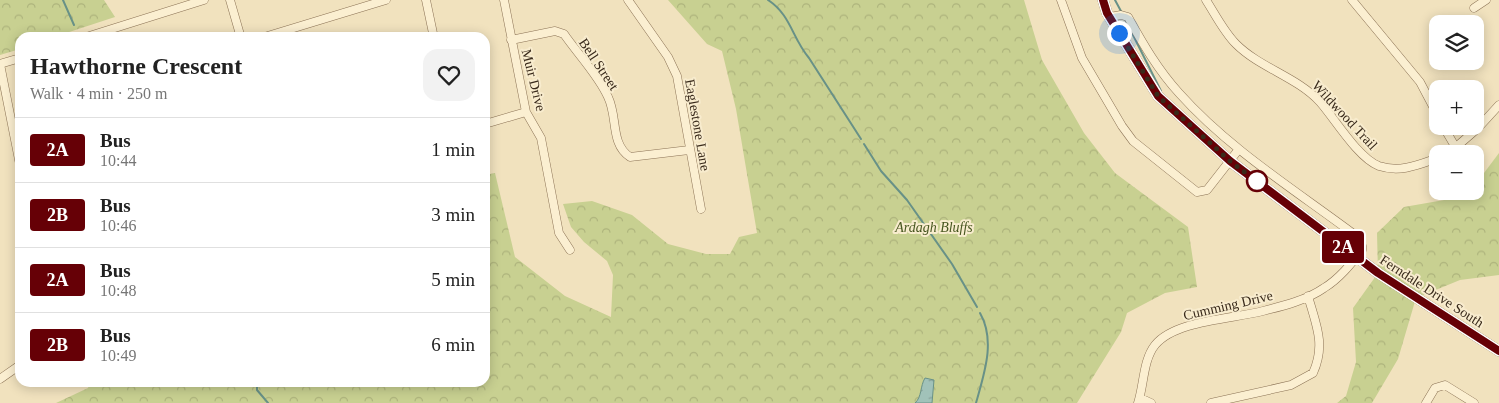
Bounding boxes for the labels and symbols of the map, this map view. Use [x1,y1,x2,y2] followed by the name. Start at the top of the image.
[1107,21,1132,46] your location
[576,35,621,93] street label: Bell Street
[519,48,548,113] street label: Muir Drive
[682,78,713,172] street label: Eaglestone Lane
[1309,78,1380,153] street label: Wildwood Trail
[1246,170,1268,192] unlabelled marker
[894,220,973,235] park label: Ardagh Bluffs
[1320,231,1366,263] line badge: 2A
[1377,252,1486,331] street label: Ferndale Drive South
[1182,288,1274,323] street label: Cumming Drive

